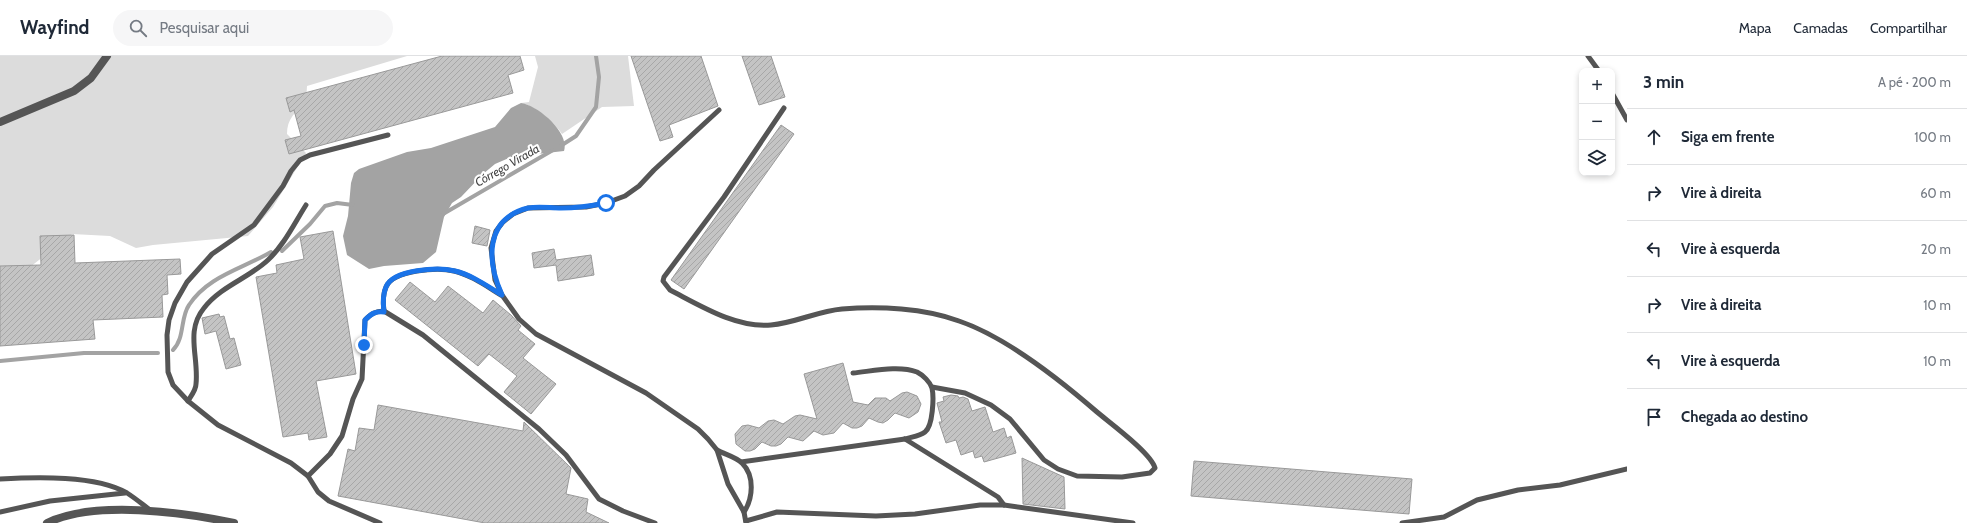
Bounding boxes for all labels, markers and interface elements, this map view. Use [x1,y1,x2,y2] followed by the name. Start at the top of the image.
[113,10,393,46] search box
[20,16,89,39] text: Wayfind
[127,17,149,39] icon: search
[159,19,249,37] text: Pesquisar aqui
[1739,19,1771,37] text: Mapa
[1793,19,1848,37] text: Camadas
[1870,19,1947,37] text: Compartilhar
[1579,68,1615,176] map controls
[1579,68,1615,104] button: +
[1643,72,1684,92] text: 3 min
[1878,74,1951,90] text: A pé · 200 m
[1579,104,1615,140] button: −
[1643,126,1665,148] icon: ahead
[1681,128,1774,146] text: Siga em frente
[1914,129,1951,145] text: 100 m
[472,140,542,190] water label: Córrego Virada
[1579,140,1615,176] button: layers
[1643,182,1665,204] icon: right
[1681,184,1762,202] text: Vire à direita
[1920,185,1951,201] text: 60 m
[597,194,615,212] route start
[1643,238,1665,260] icon: left
[1681,240,1780,258] text: Vire à esquerda
[1921,241,1951,257] text: 20 m
[1643,294,1665,316] icon: right
[1681,296,1762,314] text: Vire à direita
[1923,297,1951,313] text: 10 m
[355,336,373,354] route end
[1643,350,1665,372] icon: left
[1681,352,1780,370] text: Vire à esquerda
[1923,353,1951,369] text: 10 m
[1643,406,1665,428] icon: arrive
[1681,408,1808,426] text: Chegada ao destino

